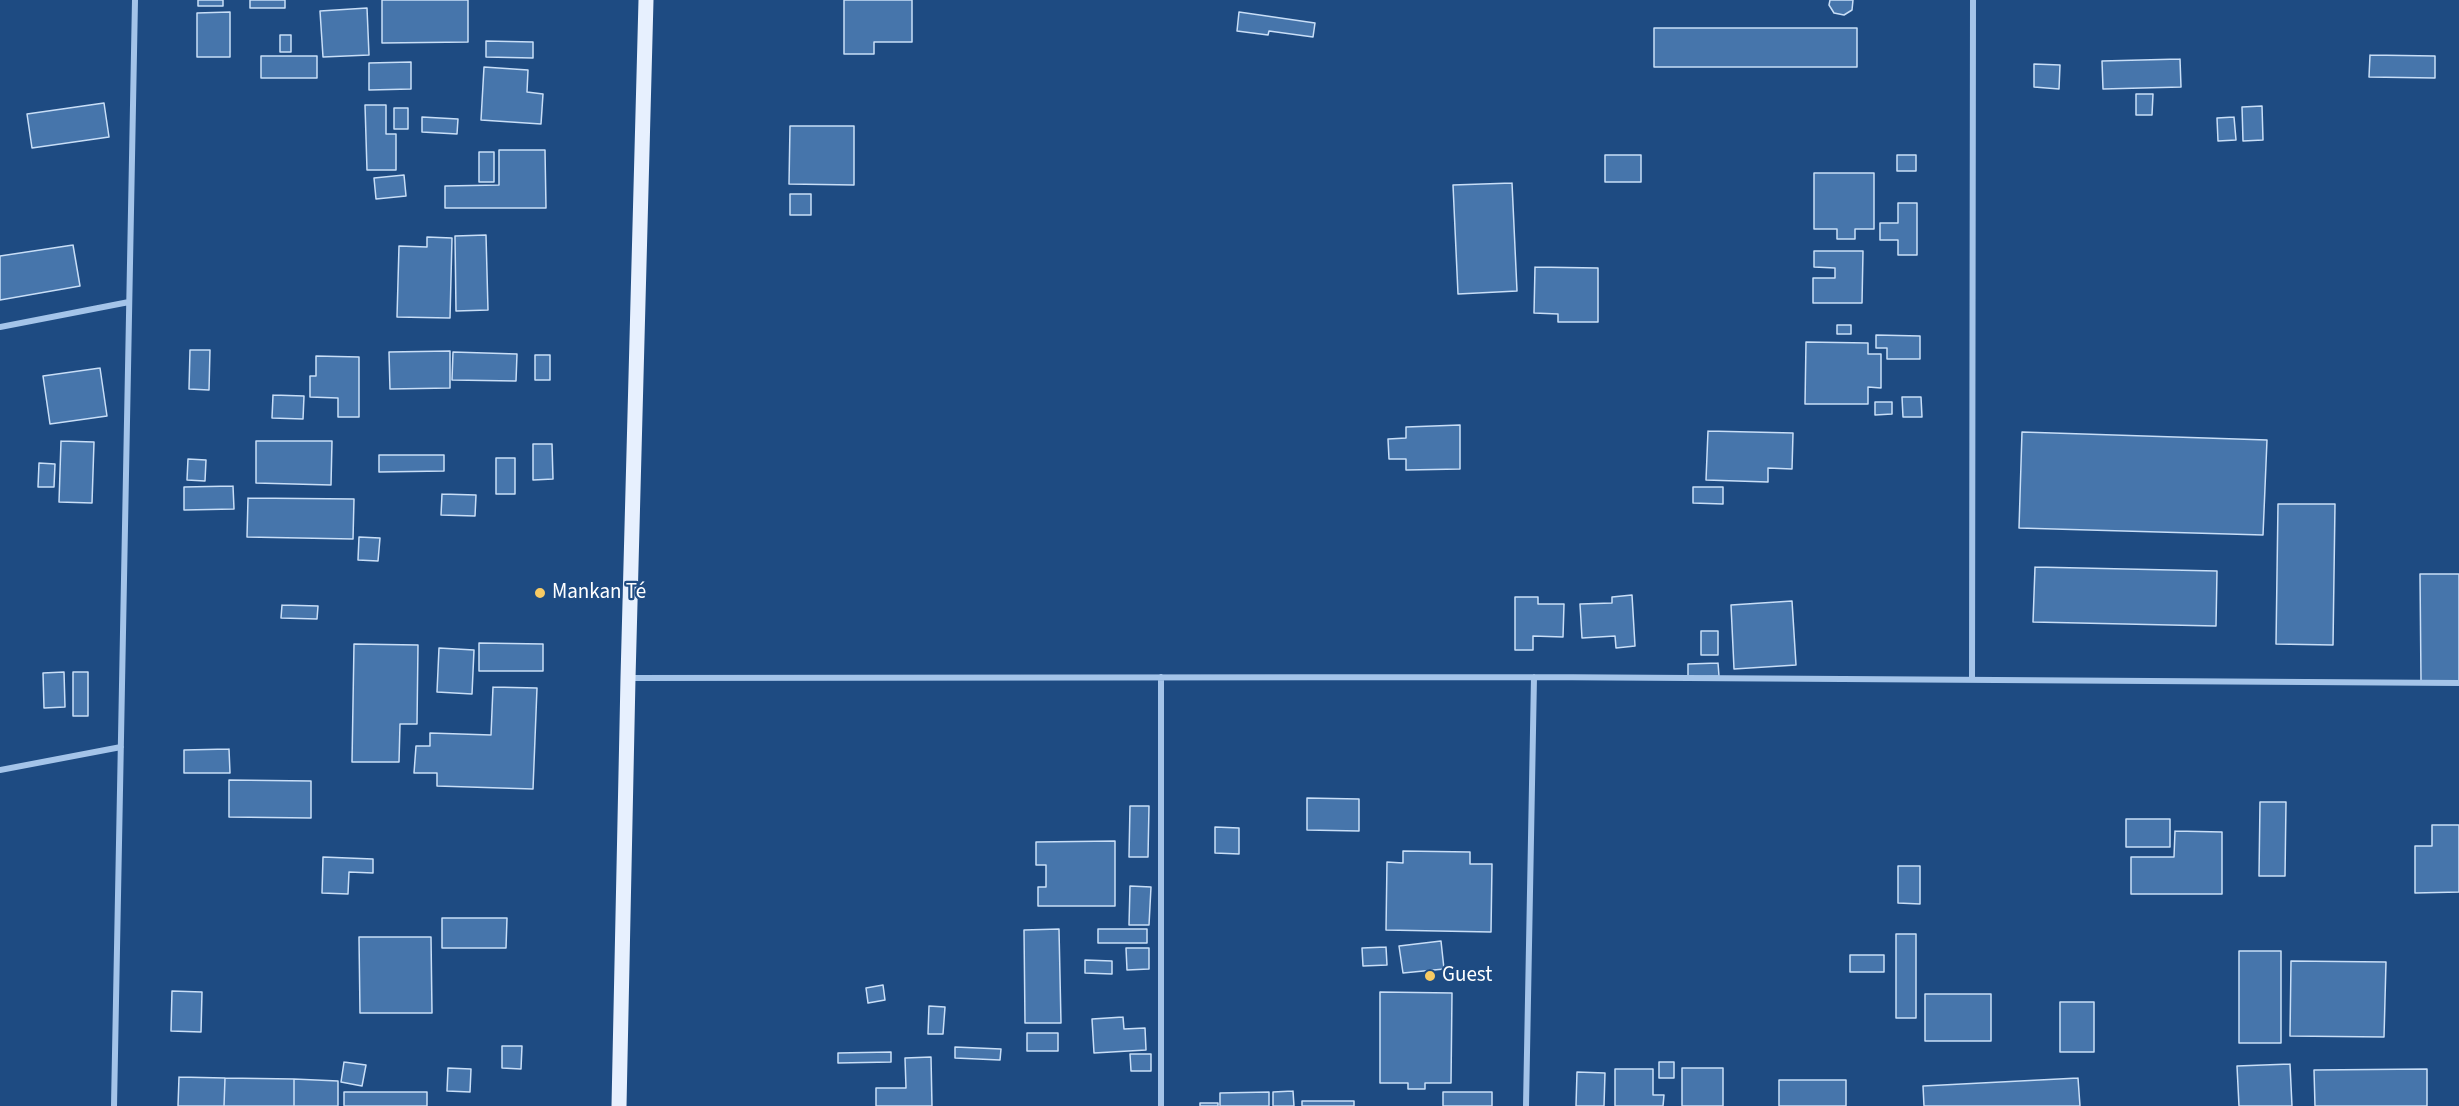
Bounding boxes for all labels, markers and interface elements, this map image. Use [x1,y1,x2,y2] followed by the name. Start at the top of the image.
[552,580,646,606] place label: Mankan Té
[533,586,547,600] marker: Mankan Té
[1442,963,1492,989] place label: Guest
[1423,969,1437,983] marker: Guest

